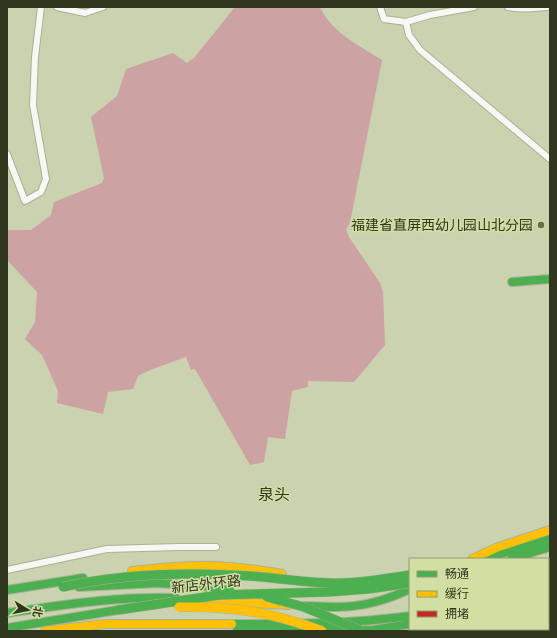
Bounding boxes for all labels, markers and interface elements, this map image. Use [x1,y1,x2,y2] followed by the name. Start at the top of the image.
[351,216,533,233] place label: 福建省直屏西幼儿园山北分园
[536,220,546,230] marker: 福建省直屏西幼儿园山北分园
[258,484,290,503] district label: 泉头
[409,558,549,630] legend
[445,566,469,580] text: 畅通
[170,571,242,596] street label: 新店外环路
[445,586,469,600] text: 缓行
[8,590,48,630] north arrow
[31,605,46,618] text: 北
[445,606,469,620] text: 拥堵

